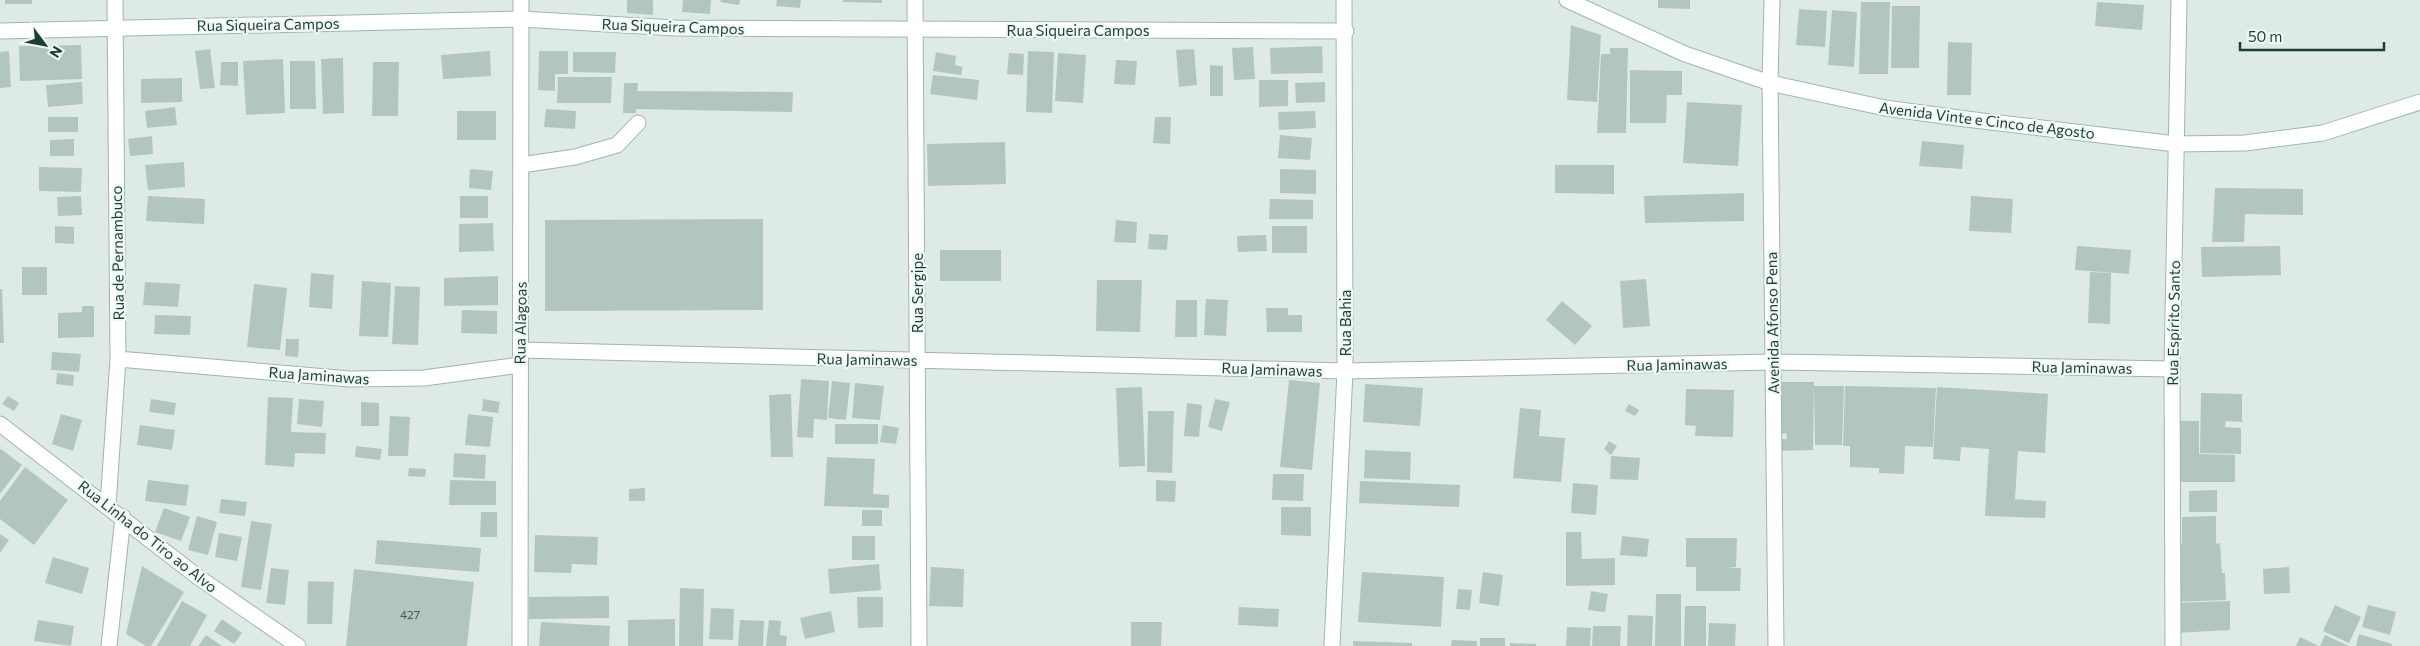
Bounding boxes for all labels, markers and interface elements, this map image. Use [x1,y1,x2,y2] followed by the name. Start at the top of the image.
[196,14,340,34] street label: Rua Siqueira Campos
[601,15,745,37] street label: Rua Siqueira Campos
[20,20,70,70] north arrow
[2240,20,2384,52] scale bar
[1007,21,1150,39] street label: Rua Siqueira Campos
[2248,27,2282,45] text: 50 m
[46,43,66,61] text: N
[1878,98,2096,142] street label: Avenida Vinte e Cinco de Agosto
[107,185,127,321] street label: Rua de Pernambuco
[1762,252,1782,394] street label: Avenida Afonso Pena
[908,253,926,333] street label: Rua Sergipe
[2163,260,2183,386] street label: Rua Espírito Santo
[510,281,530,364] street label: Rua Alagoas
[1336,290,1354,356] street label: Rua Bahia
[816,349,918,369] street label: Rua Jaminawas
[1626,354,1728,374] street label: Rua Jaminawas
[2031,357,2133,377] street label: Rua Jaminawas
[1221,358,1323,380] street label: Rua Jaminawas
[268,362,370,388] street label: Rua Jaminawas
[75,476,221,596] street label: Rua Linha do Tiro ao Alvo
[400,607,420,621] house number: 427

